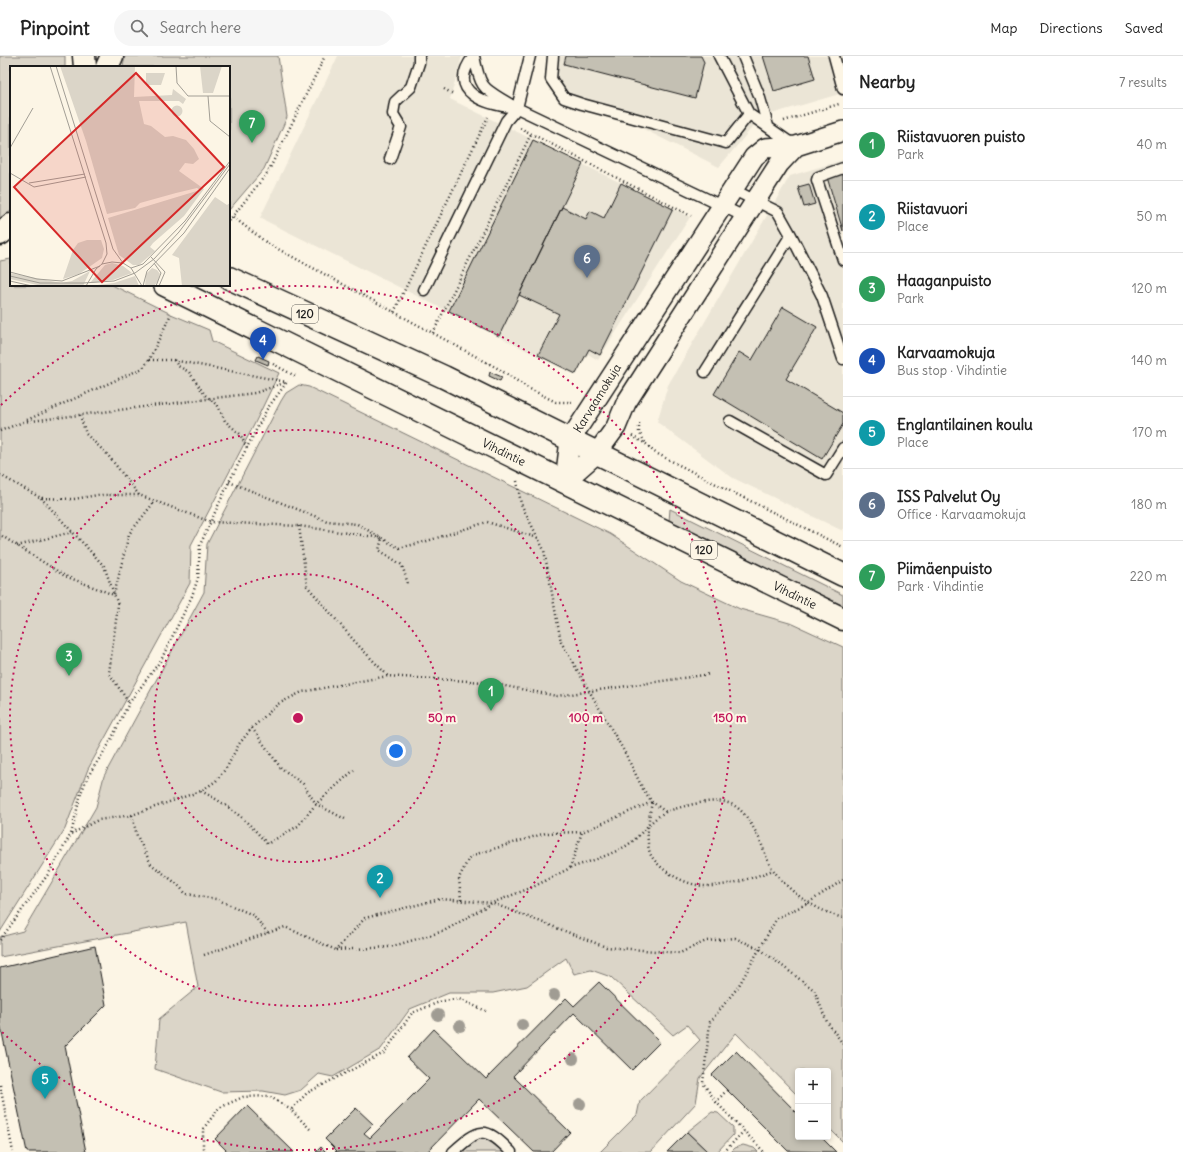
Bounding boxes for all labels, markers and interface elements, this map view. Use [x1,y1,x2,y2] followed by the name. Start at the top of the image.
[114,10,394,46] search box
[20,16,90,40] text: Pinpoint
[128,17,150,39] icon: search
[160,18,241,37] text: Search here
[990,19,1017,37] text: Map
[1039,19,1103,37] text: Directions
[1125,19,1163,37] text: Saved
[10,66,230,286] inset map
[859,71,915,93] text: Nearby
[1119,74,1167,91] text: 7 results
[239,110,265,143] pin: 7
[897,127,1025,146] text: Riistavuoren puisto
[869,136,875,153] text: 1
[1136,136,1167,153] text: 40 m
[897,146,924,163] text: Park
[897,199,968,218] text: Riistavuori
[868,208,876,225] text: 2
[1136,208,1167,225] text: 50 m
[897,218,928,235] text: Place
[574,245,600,278] pin: 6
[897,271,991,290] text: Haaganpuisto
[868,280,876,297] text: 3
[1132,280,1167,297] text: 120 m
[897,290,924,307] text: Park
[292,305,318,323] road number: 120
[250,327,276,360] pin: 4
[897,343,995,362] text: Karvaamokuja
[868,352,876,369] text: 4
[1131,352,1167,369] text: 140 m
[570,361,624,435] street label: Karvaamokuja
[897,362,1007,379] text: Bus stop · Vihdintie
[897,415,1033,434] text: Englantilainen koulu
[868,424,876,441] text: 5
[1132,424,1167,441] text: 170 m
[897,434,928,451] text: Place
[480,435,528,469] street label: Vihdintie
[897,487,1001,506] text: ISS Palvelut Oy
[868,496,876,513] text: 6
[1131,496,1167,513] text: 180 m
[897,506,1026,523] text: Office · Karvaamokuja
[691,541,717,559] road number: 120
[897,559,992,578] text: Piimäenpuisto
[869,568,875,585] text: 7
[1130,568,1167,585] text: 220 m
[771,578,819,612] street label: Vihdintie
[897,578,984,595] text: Park · Vihdintie
[56,643,82,676] pin: 3
[478,678,504,711] pin: 1
[428,710,457,725] text: 50 m
[569,710,603,725] text: 100 m
[714,710,747,725] text: 150 m
[291,711,305,725] centre of rings
[386,741,406,761] your location
[367,865,393,898] pin: 2
[32,1066,58,1099] pin: 5
[795,1068,831,1140] map controls
[795,1068,831,1104] button: +
[795,1104,831,1140] button: −

